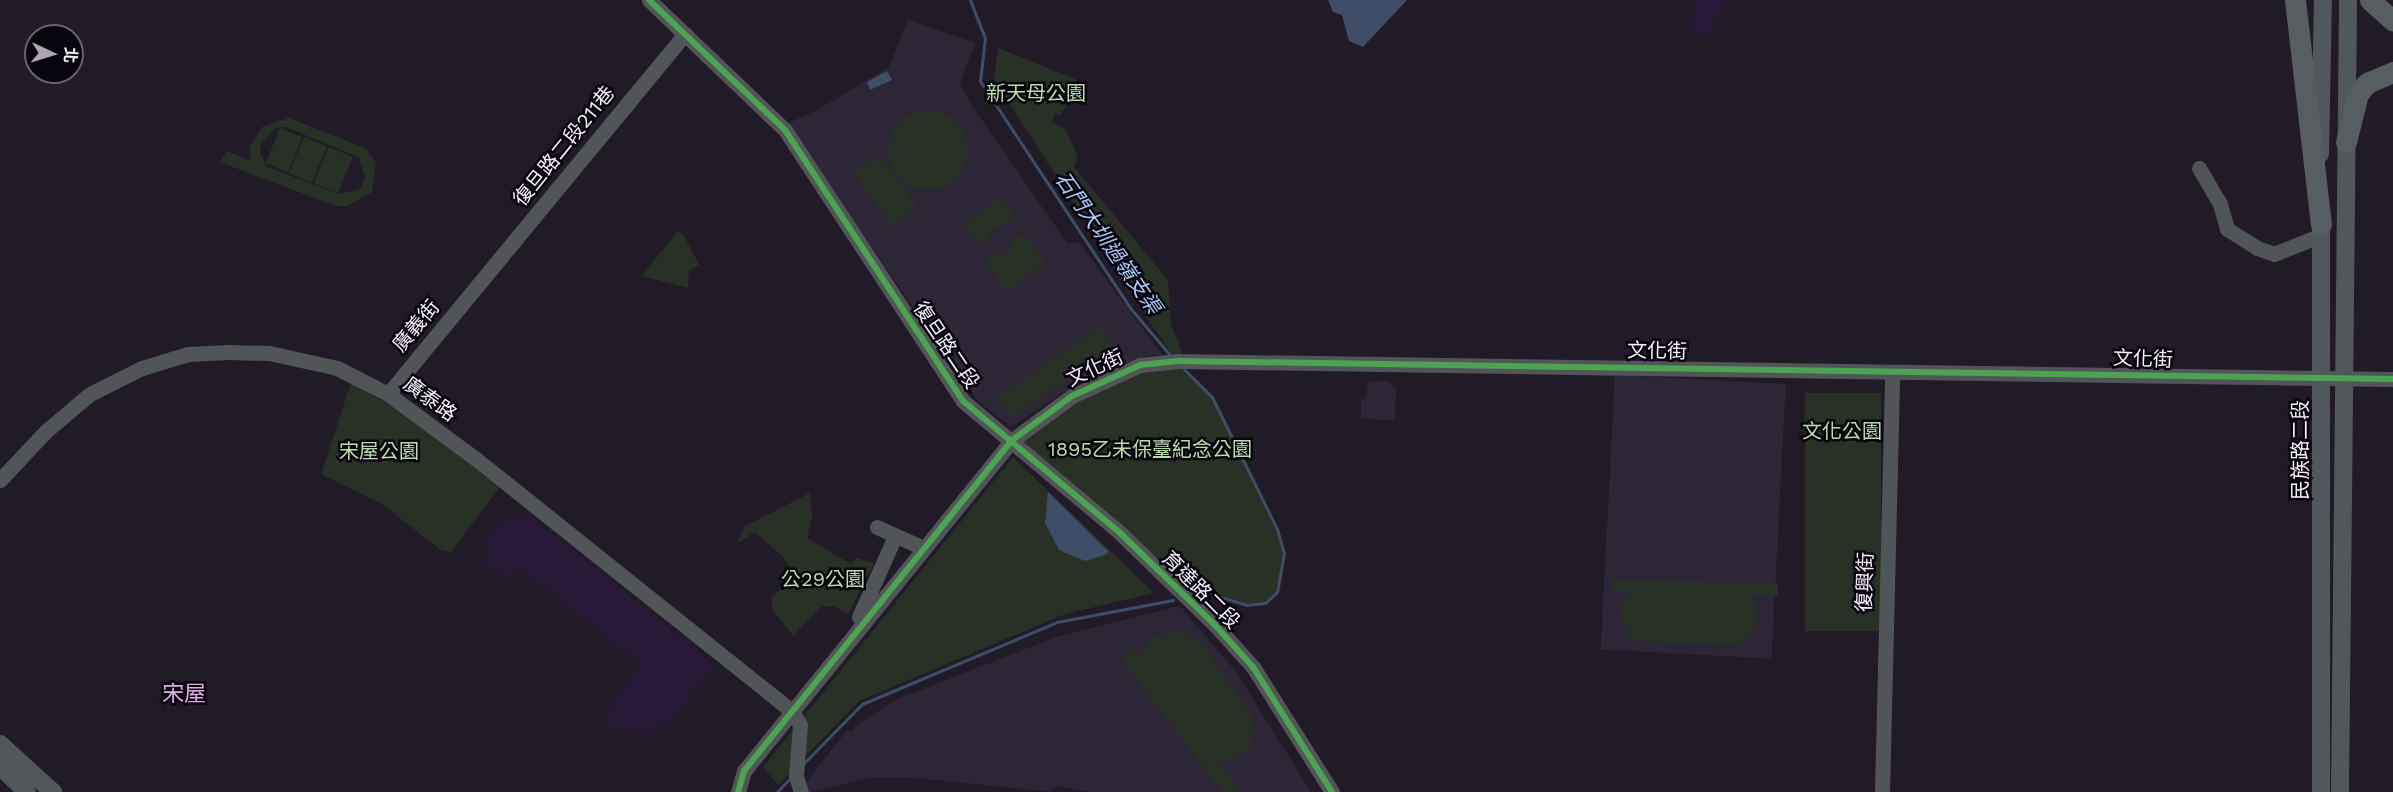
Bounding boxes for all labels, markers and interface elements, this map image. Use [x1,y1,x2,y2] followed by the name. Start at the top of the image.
[24,24,84,84] north arrow
[60,46,80,64] text: 北
[508,81,620,211] street label: 復旦路二段211巷
[986,81,1086,105] park label: 新天母公園
[1049,167,1167,319] water label: 石門大圳過嶺支渠
[388,295,444,357] street label: 廣義街
[908,297,984,393] street label: 復旦路二段
[1627,338,1687,364] street label: 文化街
[1063,344,1127,392] street label: 文化街
[2113,346,2173,372] street label: 文化街
[399,372,461,426] street label: 廣泰路
[2288,400,2312,500] street label: 民族路二段
[1802,419,1882,443] park label: 文化公園
[1048,437,1252,461] park label: 1895乙未保臺紀念公園
[339,439,419,463] park label: 宋屋公園
[1157,546,1245,634] street label: 育達路二段
[1852,552,1878,612] street label: 復興街
[781,567,865,591] park label: 公29公園
[162,681,206,707] district label: 宋屋

